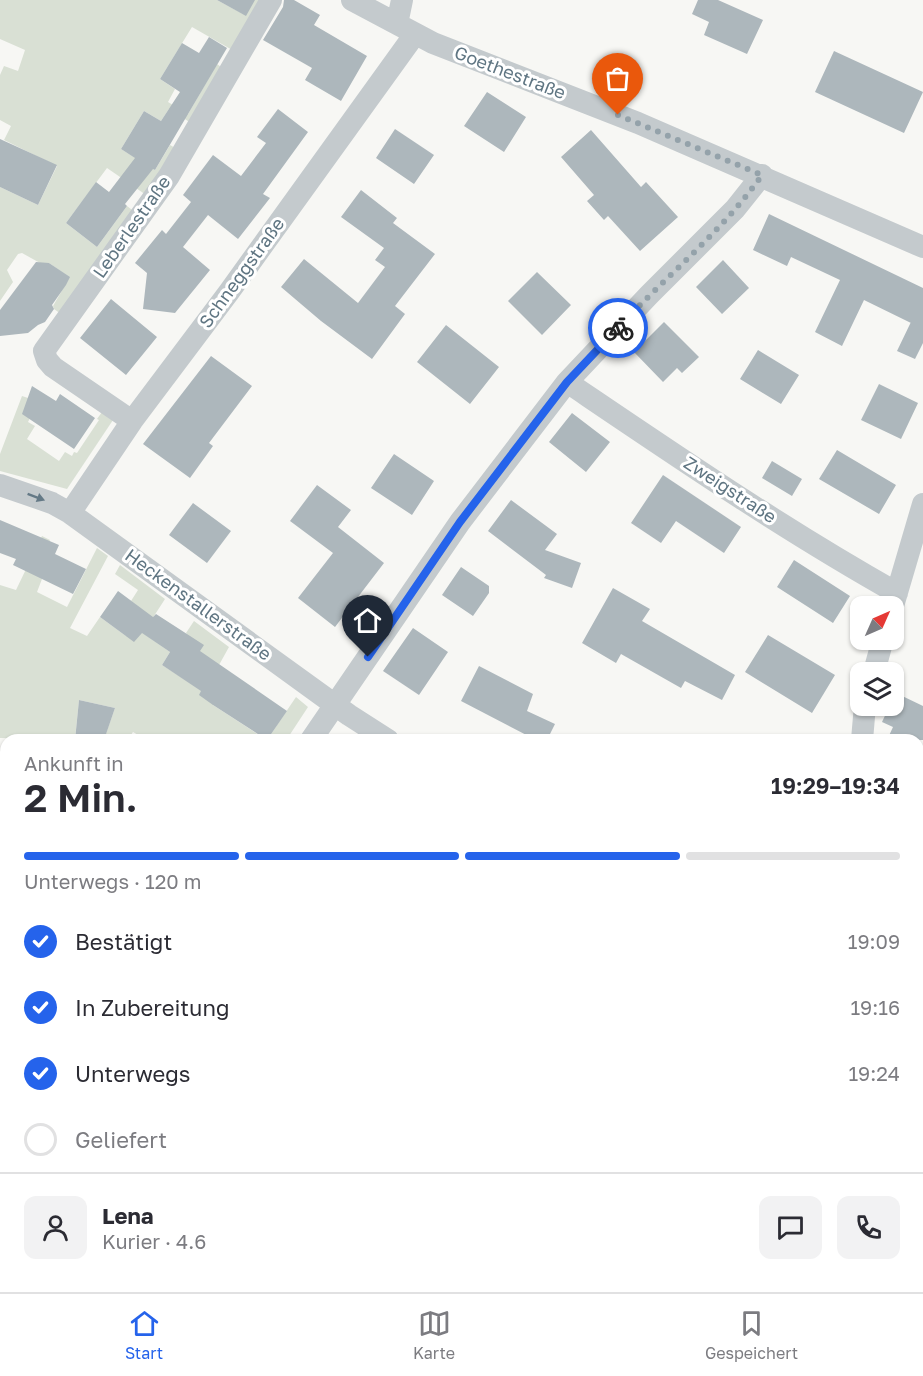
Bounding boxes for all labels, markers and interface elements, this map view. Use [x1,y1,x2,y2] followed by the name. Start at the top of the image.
[452,41,569,103] street label: Goethestraße
[592,53,643,115] pin
[601,62,634,95] icon: bag
[88,171,175,282] street label: Leberlestraße
[194,213,288,332] street label: Schneggstraße
[588,298,648,358] courier
[602,312,635,345] icon: bike
[680,451,781,527] street label: Zweigstraße
[27,493,45,502] one-way arrow
[121,544,276,665] street label: Heckenstallerstraße
[342,595,393,657] pin
[850,596,904,650] north arrow
[850,596,904,716] map controls
[351,604,384,637] icon: home
[850,662,904,716] button: layers
[24,751,124,775] text: Ankunft in
[771,772,900,799] text: 19:29–19:34
[24,774,138,821] text: 2 Min.
[24,869,201,893] text: Unterwegs · 120 m
[24,925,57,958] icon: check
[75,928,172,955] text: Bestätigt
[848,929,900,953] text: 19:09
[24,991,57,1024] icon: check
[75,994,230,1021] text: In Zubereitung
[850,995,900,1019] text: 19:16
[24,1057,57,1090] icon: check
[75,1060,191,1087] text: Unterwegs
[848,1061,900,1085] text: 19:24
[75,1126,167,1153] text: Geliefert
[24,1196,87,1259] button: person
[759,1196,822,1259] button: chat
[837,1196,900,1259] button: phone
[102,1202,154,1229] text: Lena
[102,1229,206,1253] text: Kurier · 4.6
[125,1307,163,1363] tab: Start
[413,1307,455,1363] tab: Karte
[705,1307,798,1363] tab: Gespeichert

